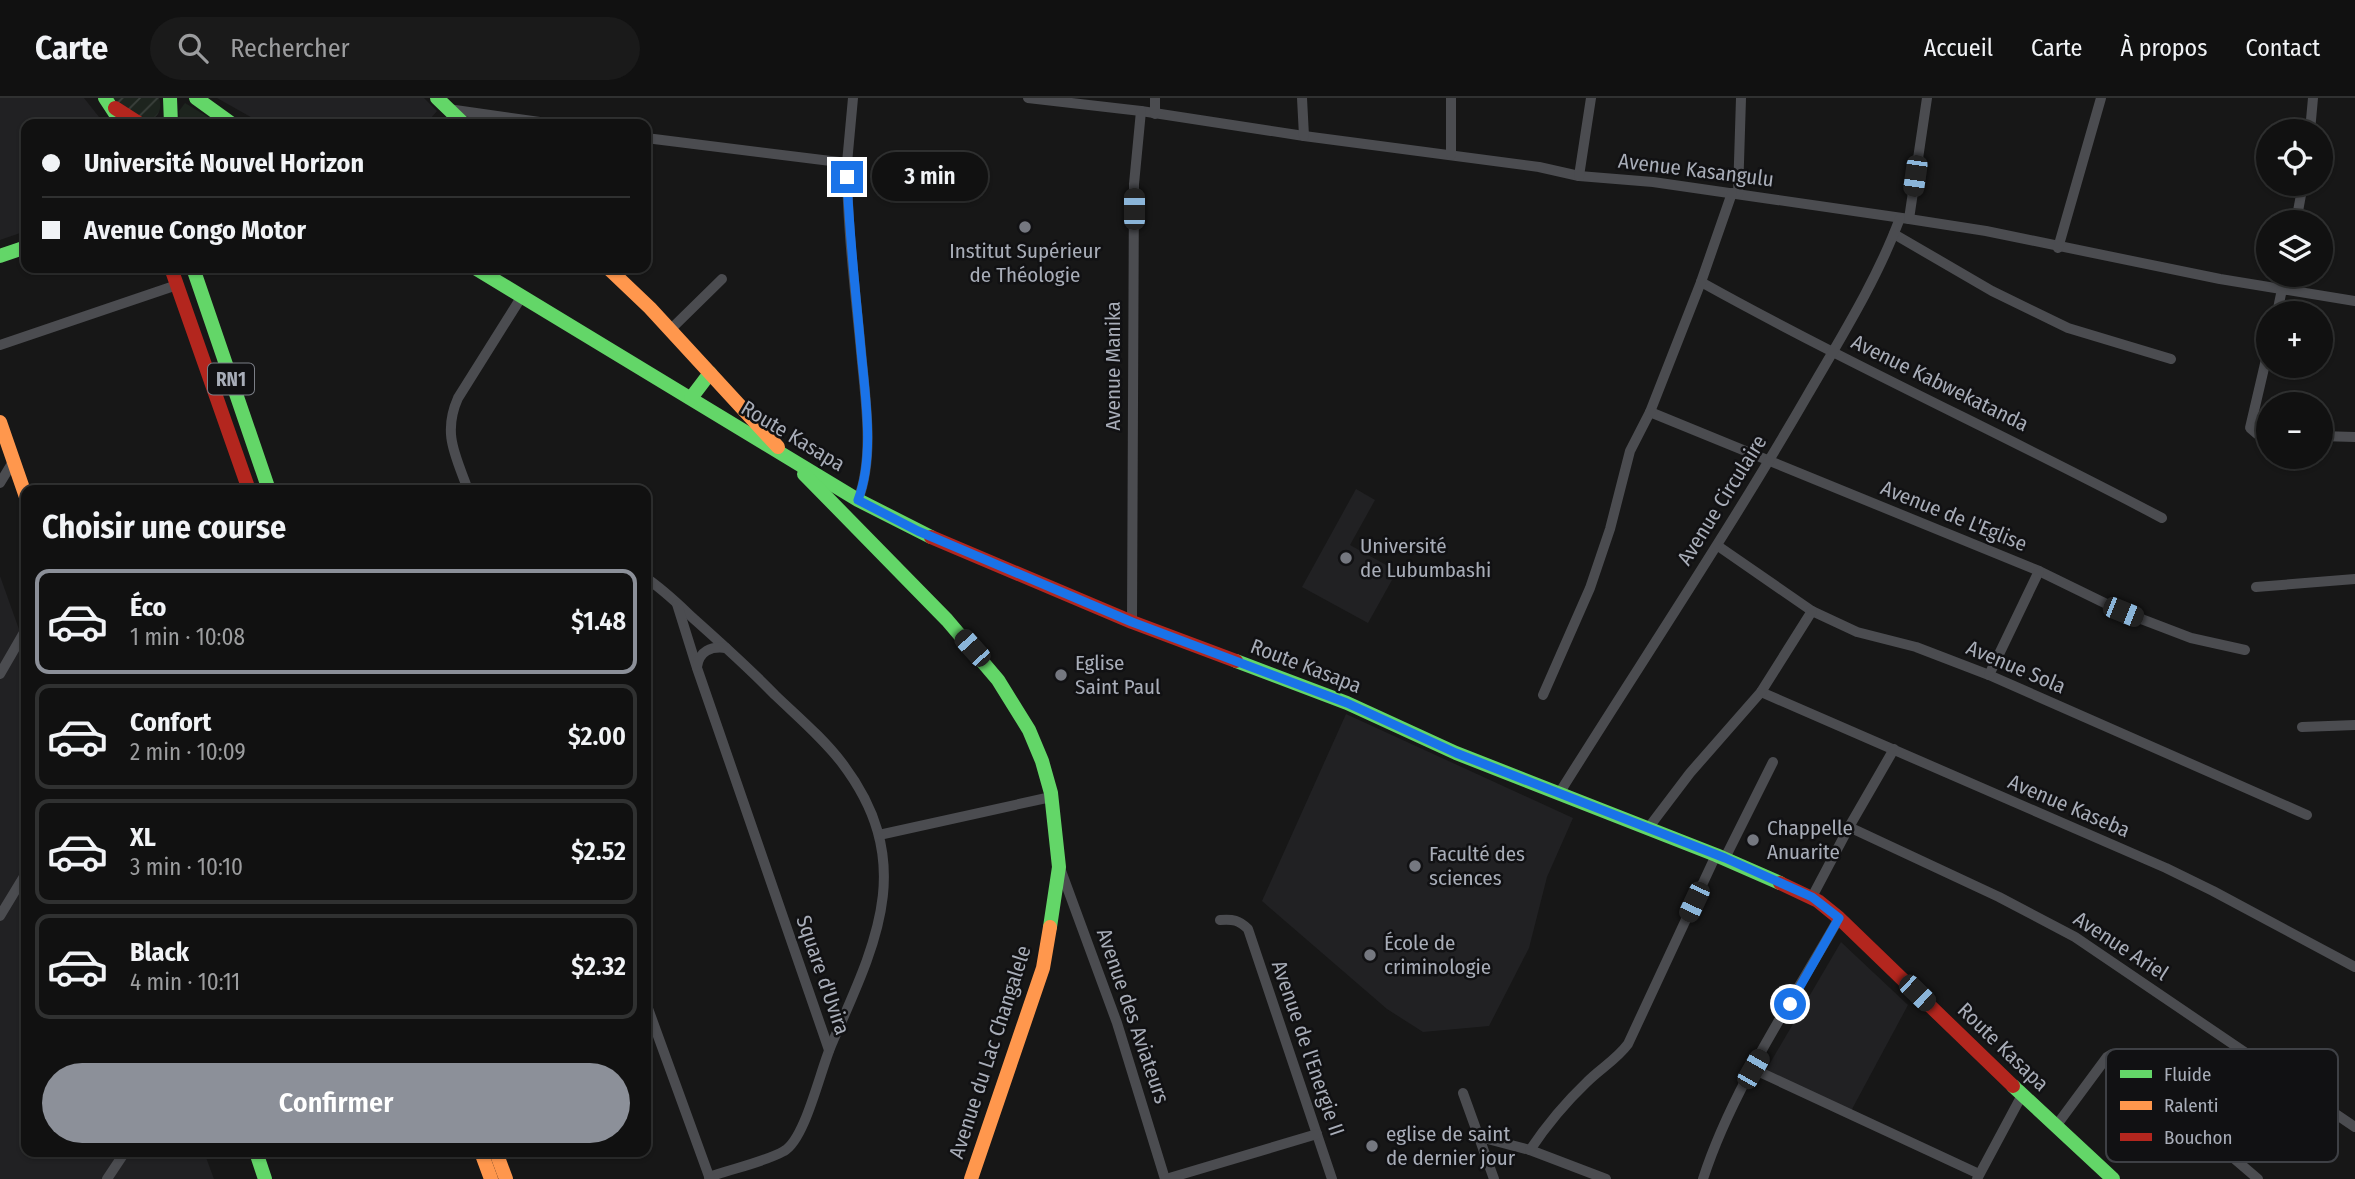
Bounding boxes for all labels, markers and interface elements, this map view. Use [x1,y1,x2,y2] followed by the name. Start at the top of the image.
[150,17,640,80] search box
[35,28,108,68] text: Carte
[174,29,212,67] icon: search
[230,33,350,64] text: Rechercher
[1924,34,1993,62] text: Accueil
[2031,34,2082,62] text: Carte
[2120,34,2207,62] text: À propos
[2245,34,2320,62] text: Contact
[2256,119,2333,469] map controls
[2256,119,2333,196] button: locate
[84,148,364,179] text: Université Nouvel Horizon
[1617,148,1775,192] street label: Avenue Kasangulu
[872,153,987,202] callout: 3 min
[1902,154,1929,198] car
[831,161,863,193] route end
[904,162,956,190] text: 3 min
[1124,188,1145,230] car
[2256,210,2333,287] button: layers
[84,215,306,246] text: Avenue Congo Motor
[1017,219,1033,235] marker: Institut Supérieur de Théologie
[949,238,1101,288] place label: Institut Supérieur de Théologie
[1100,301,1126,431] street label: Avenue Manika
[2256,301,2333,378] button: +
[1847,329,2033,437] street label: Avenue Kabwekatanda
[208,364,254,394] road number: RN1
[2256,392,2333,469] button: −
[736,395,850,477] street label: Route Kasapa
[1672,430,1772,570] street label: Avenue Circulaire
[1877,475,2031,557] street label: Avenue de L'Eglise
[42,508,286,546] text: Choisir une course
[1360,533,1491,583] place label: Université de Lubumbashi
[1338,550,1354,566] marker: Université de Lubumbashi
[46,590,109,653] icon: car
[130,592,167,623] text: Éco
[2100,594,2147,630] car
[571,606,626,637] text: $1.48
[130,623,245,651] text: 1 min · 10:08
[951,625,994,671] car
[1247,633,1365,699] street label: Route Kasapa
[1962,634,2070,700] street label: Avenue Sola
[1075,650,1161,700] place label: Eglise Saint Paul
[1053,667,1069,683] marker: Eglise Saint Paul
[46,705,109,768] icon: car
[130,707,211,738] text: Confort
[568,721,626,752] text: $2.00
[130,738,246,766] text: 2 min · 10:09
[2004,769,2134,843] street label: Avenue Kaseba
[1767,815,1853,865] place label: Chappelle Anuarite
[46,820,109,883] icon: car
[130,822,156,853] text: XL
[1745,832,1761,848] marker: Chappelle Anuarite
[571,836,626,867] text: $2.52
[1429,841,1525,891] place label: Faculté des sciences
[130,853,243,881] text: 3 min · 10:10
[1407,858,1423,874] marker: Faculté des sciences
[1676,879,1713,925] car
[2069,906,2174,986] street label: Avenue Ariel
[790,912,856,1038] street label: Square d'Uvira
[1091,925,1175,1107] street label: Avenue des Aviateurs
[1384,930,1491,980] place label: École de criminologie
[46,935,109,998] icon: car
[130,937,189,968] text: Black
[943,942,1037,1162] street label: Avenue du Lac Changalele
[1362,947,1378,963] marker: École de criminologie
[571,951,626,982] text: $2.32
[1266,957,1350,1139] street label: Avenue de l'Energie II
[130,968,240,996] text: 4 min · 10:11
[1895,971,1940,1015] car
[1774,988,1806,1020] route start
[1952,997,2054,1097] street label: Route Kasapa
[1734,1046,1773,1092] car
[2106,1049,2338,1162] legend
[42,1063,630,1143] button: Confirmer
[2164,1063,2211,1086] text: Fluide
[2164,1094,2219,1117] text: Ralenti
[1386,1121,1516,1171] place label: eglise de saint de dernier jour
[2164,1126,2232,1149] text: Bouchon
[1364,1138,1380,1154] marker: eglise de saint de dernier jour

